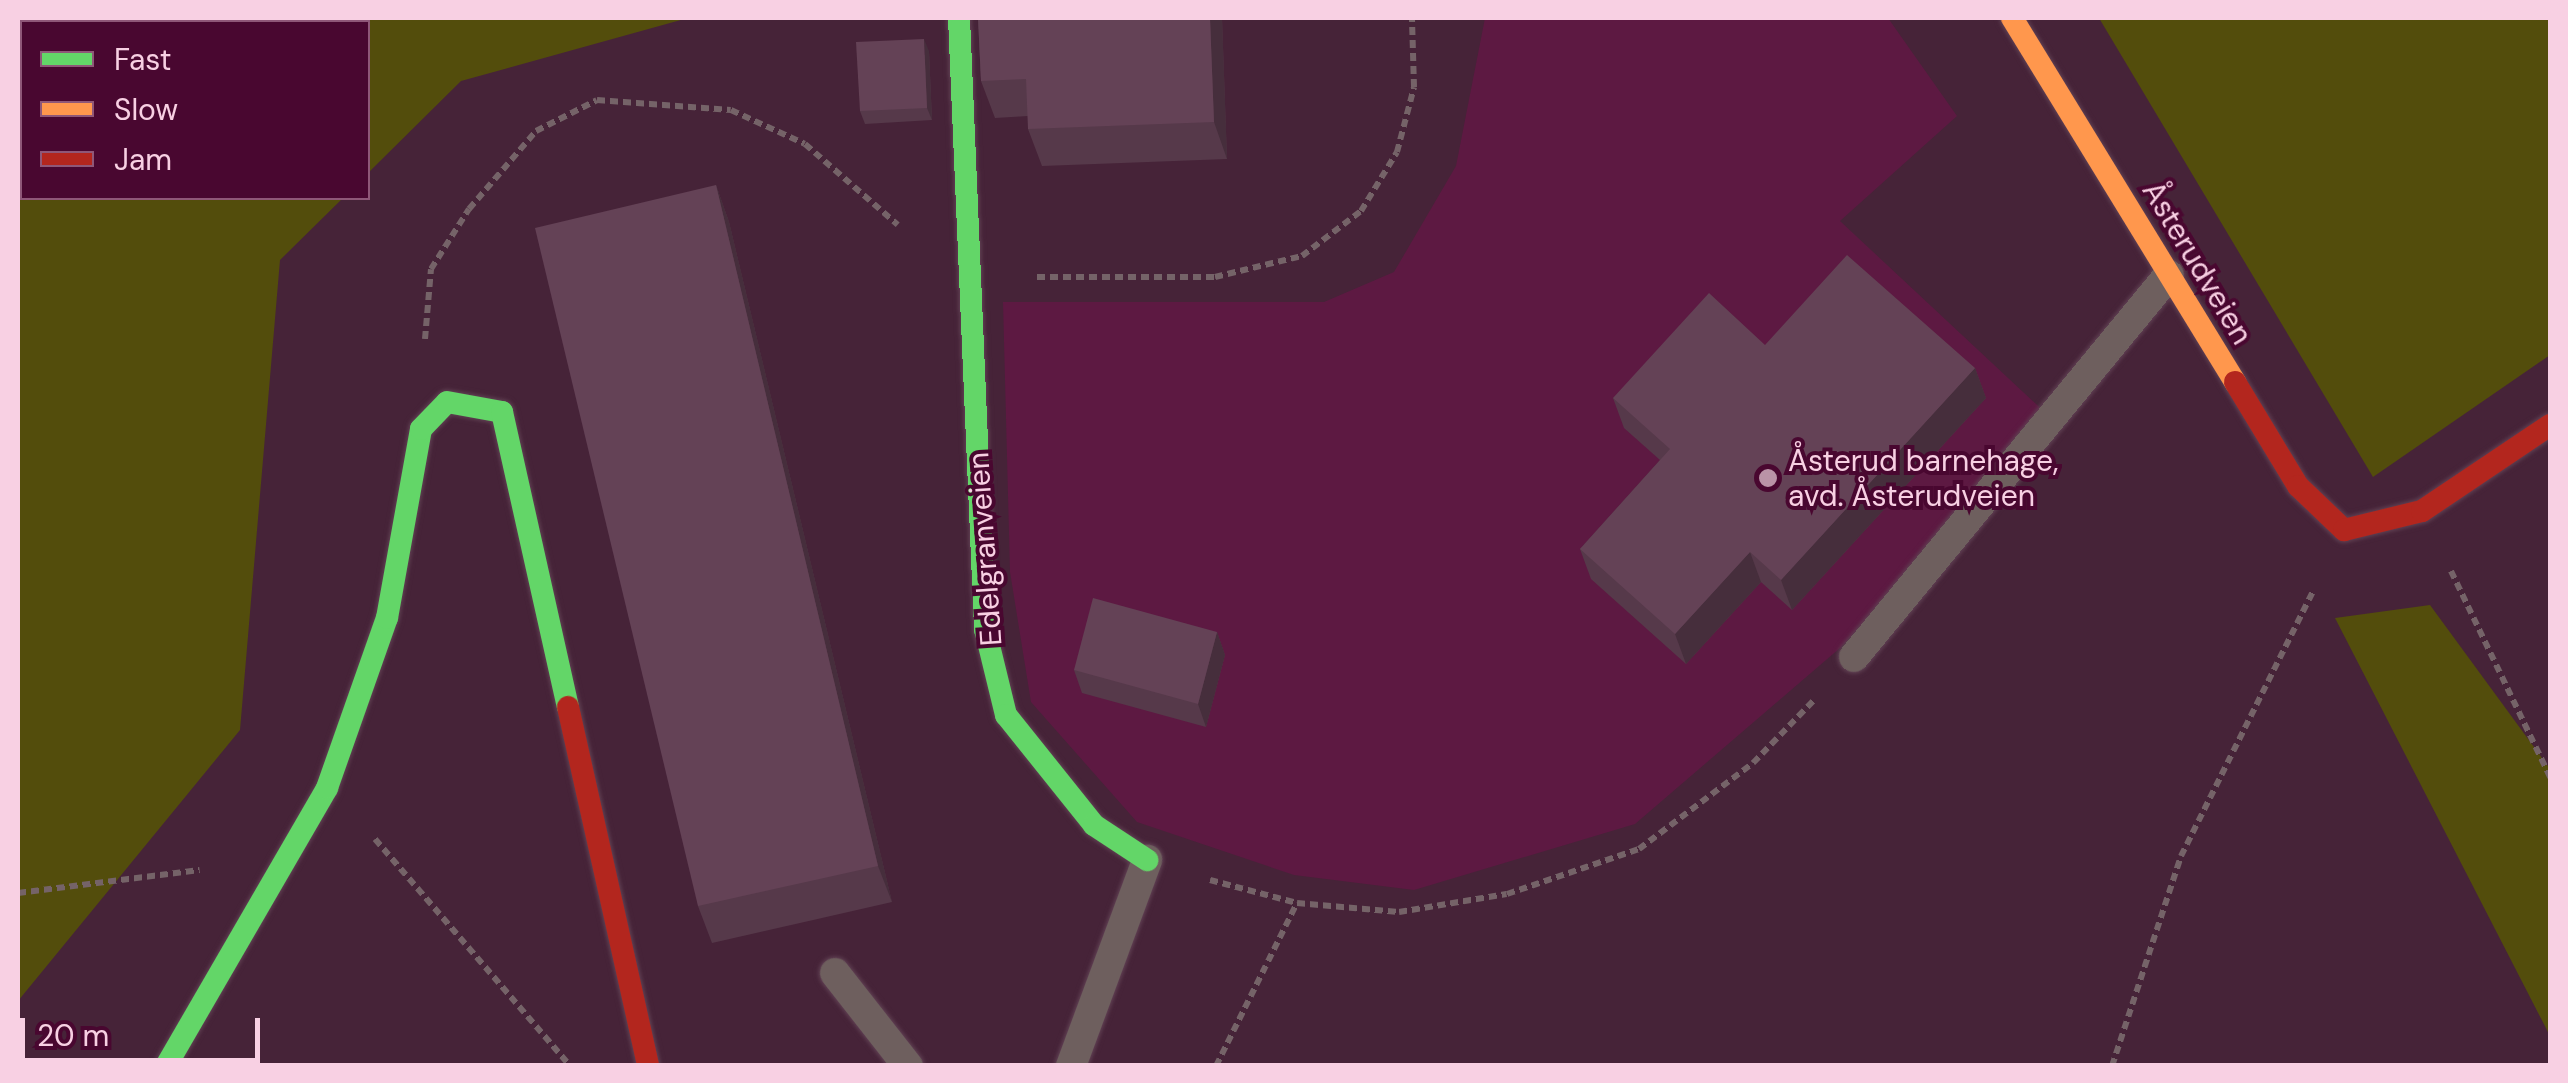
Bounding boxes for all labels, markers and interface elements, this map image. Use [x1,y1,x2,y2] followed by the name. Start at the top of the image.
[20,20,370,200] legend
[114,40,172,79] text: Fast
[114,90,178,129] text: Slow
[114,140,172,179] text: Jam
[2134,175,2260,351] street label: Åsterudveien
[1788,443,2058,514] place label: Åsterud barnehage, avd. Åsterudveien
[960,451,1010,647] street label: Edelgranveien
[1757,467,1779,489] marker: Åsterud barnehage, avd. Åsterudveien
[25,998,265,1060] scale bar
[37,1016,109,1055] text: 20 m

